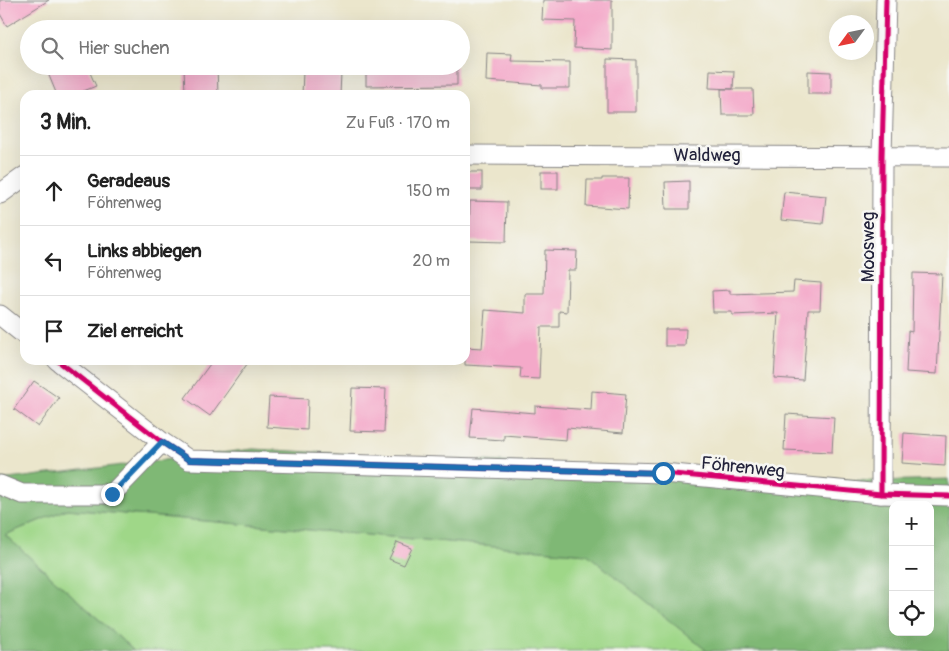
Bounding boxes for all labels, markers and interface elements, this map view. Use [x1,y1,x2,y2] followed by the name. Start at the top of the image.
[829,15,874,60] north arrow
[20,20,470,75] search box
[38,34,66,62] icon: search
[78,36,170,60] text: Hier suchen
[40,109,91,136] text: 3 Min.
[346,113,450,133] text: Zu Fuß · 170 m
[674,144,740,167] street label: Waldweg
[87,169,170,193] text: Geradeaus
[40,177,68,205] icon: ahead
[406,181,450,201] text: 150 m
[87,193,162,213] text: Föhrenweg
[857,212,880,282] street label: Moosweg
[87,239,202,263] text: Links abbiegen
[40,247,68,275] icon: left
[412,251,450,271] text: 20 m
[87,263,162,283] text: Föhrenweg
[40,317,68,345] icon: arrive
[87,319,183,343] text: Ziel erreicht
[700,452,786,483] street label: Föhrenweg
[652,462,675,485] route start
[101,483,124,506] route end
[889,501,934,636] map controls
[889,501,934,546] button: +
[889,546,934,591] button: −
[889,591,934,636] button: locate

